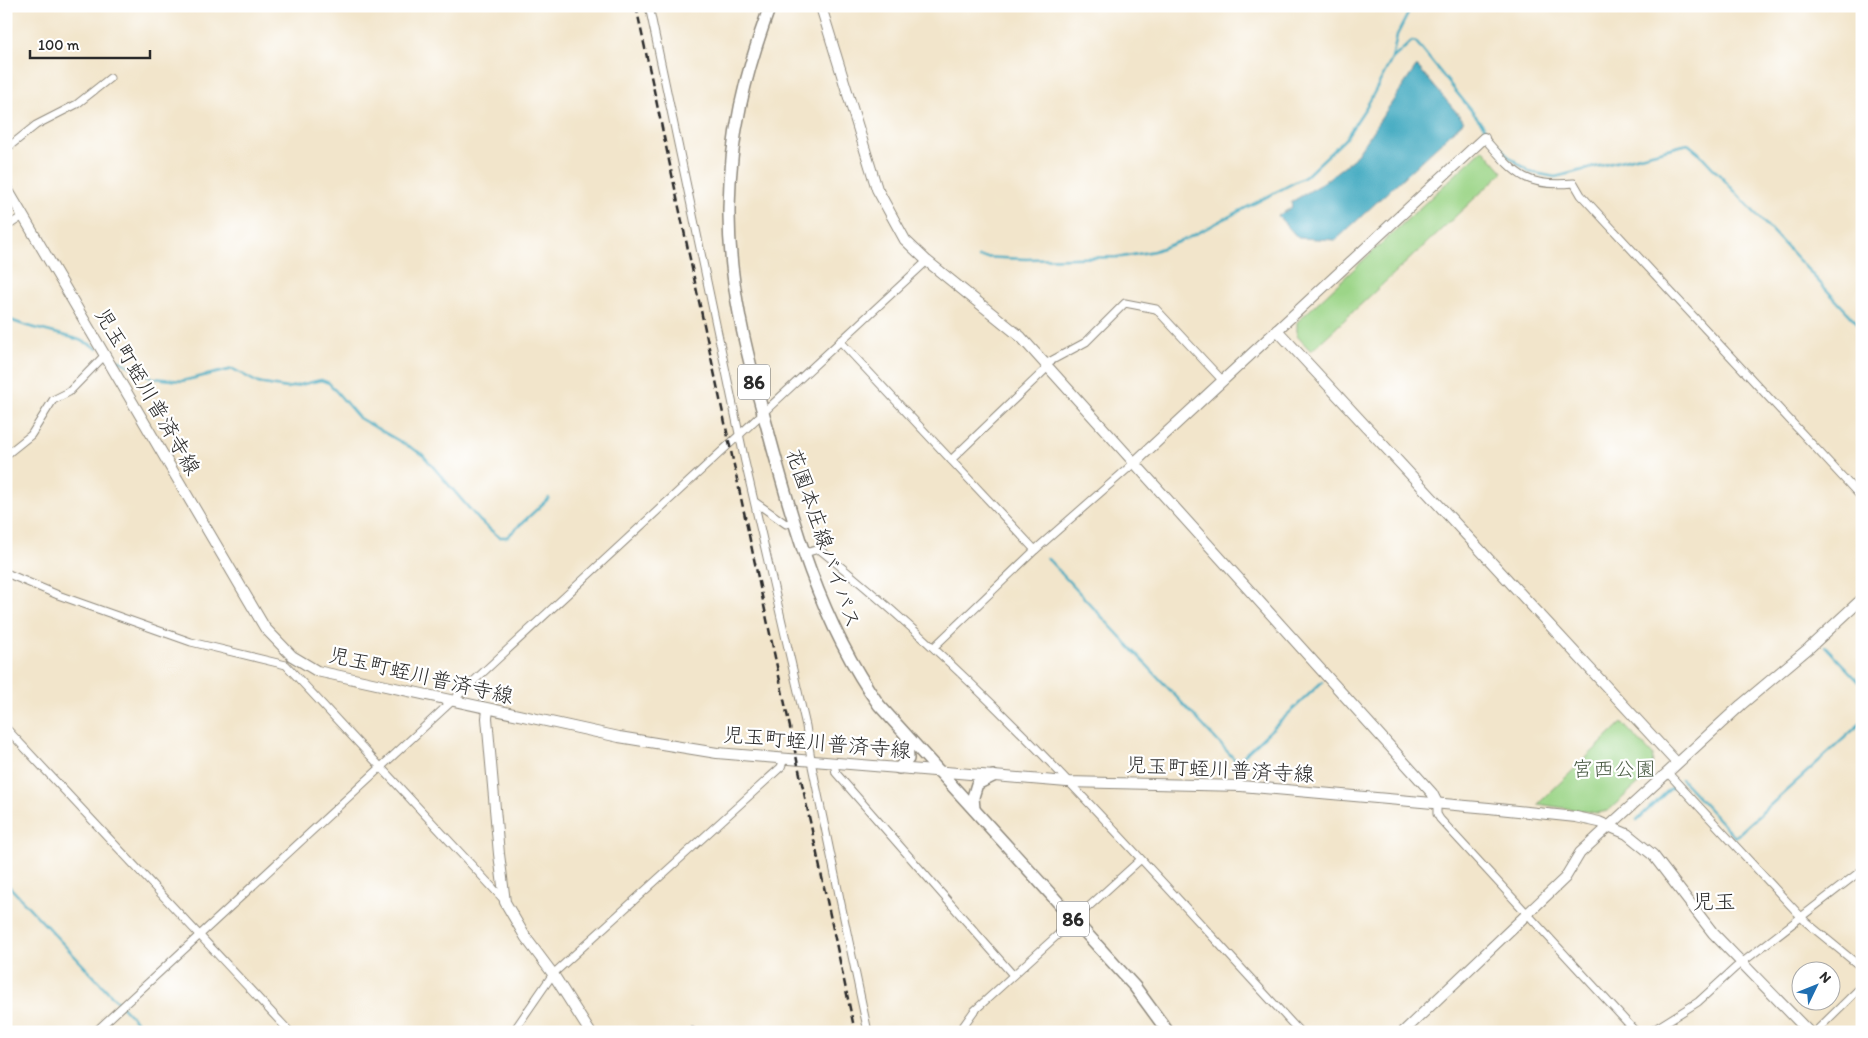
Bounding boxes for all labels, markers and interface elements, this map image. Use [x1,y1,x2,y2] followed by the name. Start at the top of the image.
[30,28,150,60] scale bar
[38,36,80,54] text: 100 m
[90,303,206,479] street label: 児玉町蛭川普済寺線
[738,364,770,400] road number: 86
[781,445,867,631] street label: 花園本庄線バイパス
[326,642,516,708] street label: 児玉町蛭川普済寺線
[722,721,912,763] street label: 児玉町蛭川普済寺線
[1125,752,1315,786] street label: 児玉町蛭川普済寺線
[1572,756,1656,781] park label: 宮西公園
[1692,888,1736,915] district label: 児玉
[1057,902,1089,936] road number: 86
[1790,960,1840,1010] north arrow
[1816,968,1835,987] text: N

